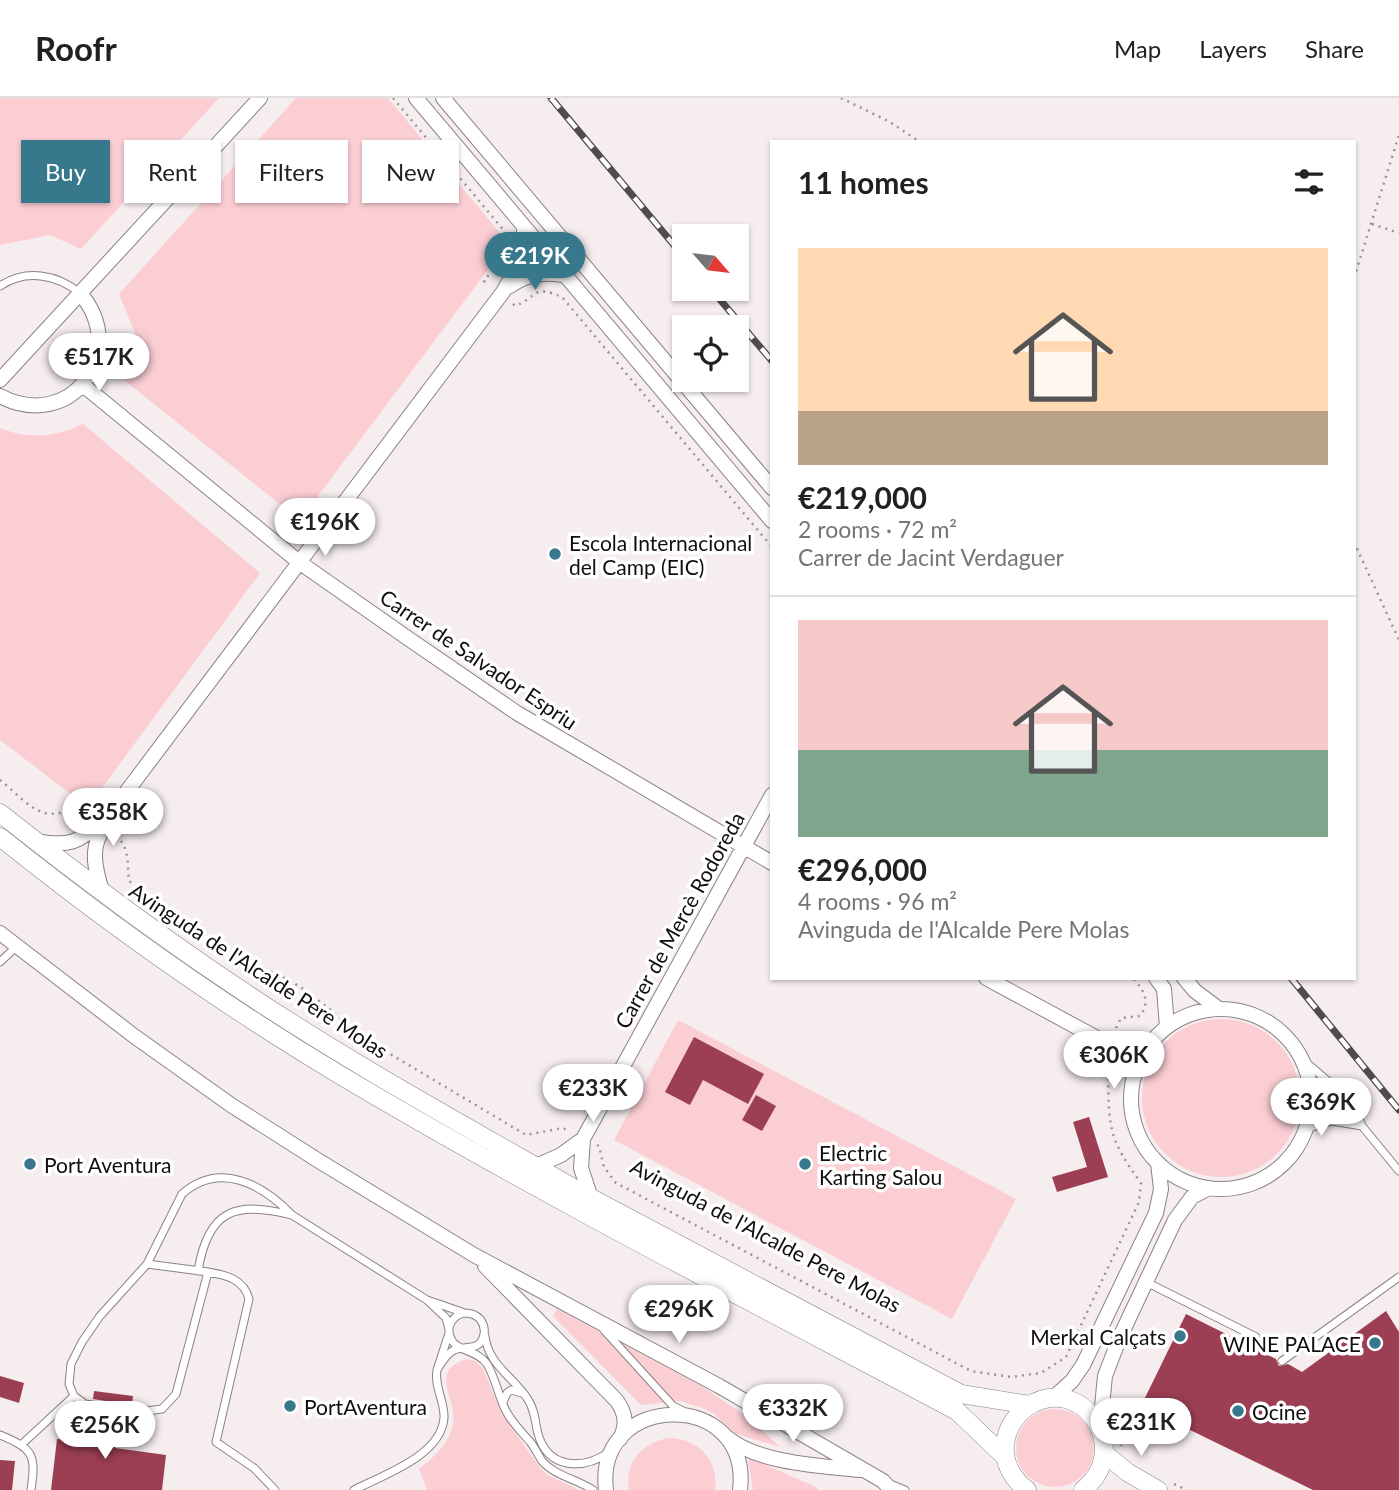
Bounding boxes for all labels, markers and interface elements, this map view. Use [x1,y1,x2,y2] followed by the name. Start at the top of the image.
[35,28,117,68] text: Roofr
[1114,34,1161,63] text: Map
[1199,34,1267,63] text: Layers
[1305,34,1364,63] text: Share
[21,140,110,203] chip: Buy
[124,140,221,203] chip: Rent
[235,140,348,203] chip: Filters
[362,140,459,203] chip: New
[1290,163,1328,201] icon: filters
[798,164,929,200] text: 11 homes
[672,224,749,301] north arrow
[672,224,749,392] map controls
[486,232,584,292] pin: €219K
[500,241,570,269] text: €219K
[1000,294,1126,420] icon: home
[672,315,749,392] button: locate
[50,334,148,393] pin: €517K
[64,342,134,370] text: €517K
[798,479,927,515] text: €219,000
[276,498,374,558] pin: €196K
[290,507,360,535] text: €196K
[798,515,957,543] text: 2 rooms · 72 m²
[569,530,752,579] place label: Escola Internacional del Camp (EIC)
[798,543,1064,571] text: Carrer de Jacint Verdaguer
[547,546,563,562] marker: Escola Internacional del Camp (EIC)
[376,584,582,734] street label: Carrer de Salvador Espriu
[1000,666,1126,792] icon: home
[64,788,162,848] pin: €358K
[78,797,148,825] text: €358K
[609,807,749,1033] street label: Carrer de Mercè Rodoreda
[798,851,927,887] text: €296,000
[125,877,393,1063] street label: Avinguda de l'Alcalde Pere Molas
[798,887,957,915] text: 4 rooms · 96 m²
[798,915,1129,943] text: Avinguda de l'Alcalde Pere Molas
[1065,1032,1163,1091] pin: €306K
[1079,1040,1149,1068] text: €306K
[544,1065,642,1124] pin: €233K
[558,1073,628,1101] text: €233K
[1272,1079,1370,1138] pin: €369K
[1286,1087,1356,1115] text: €369K
[819,1140,942,1189] place label: Electric Karting Salou
[44,1152,172,1177] place label: Port Aventura
[627,1153,905,1317] street label: Avinguda de l'Alcalde Pere Molas
[22,1156,38,1172] marker: Port Aventura
[797,1156,813,1172] marker: Electric Karting Salou
[630,1286,728,1345] pin: €296K
[644,1294,714,1322] text: €296K
[1030,1324,1166,1349] place label: Merkal Calçats
[1172,1328,1188,1344] marker: Merkal Calçats
[1223,1331,1361,1356] place label: WINE PALACE
[1367,1335,1383,1351] marker: WINE PALACE
[744,1384,842,1444] pin: €332K
[758,1393,828,1421] text: €332K
[304,1394,427,1419] place label: PortAventura
[282,1398,298,1414] marker: PortAventura
[1092,1398,1190,1458] pin: €231K
[1252,1399,1307,1424] place label: Ocine
[56,1402,154,1461] pin: €256K
[1230,1403,1246,1419] marker: Ocine
[1106,1407,1176,1435] text: €231K
[70,1410,140,1438] text: €256K

